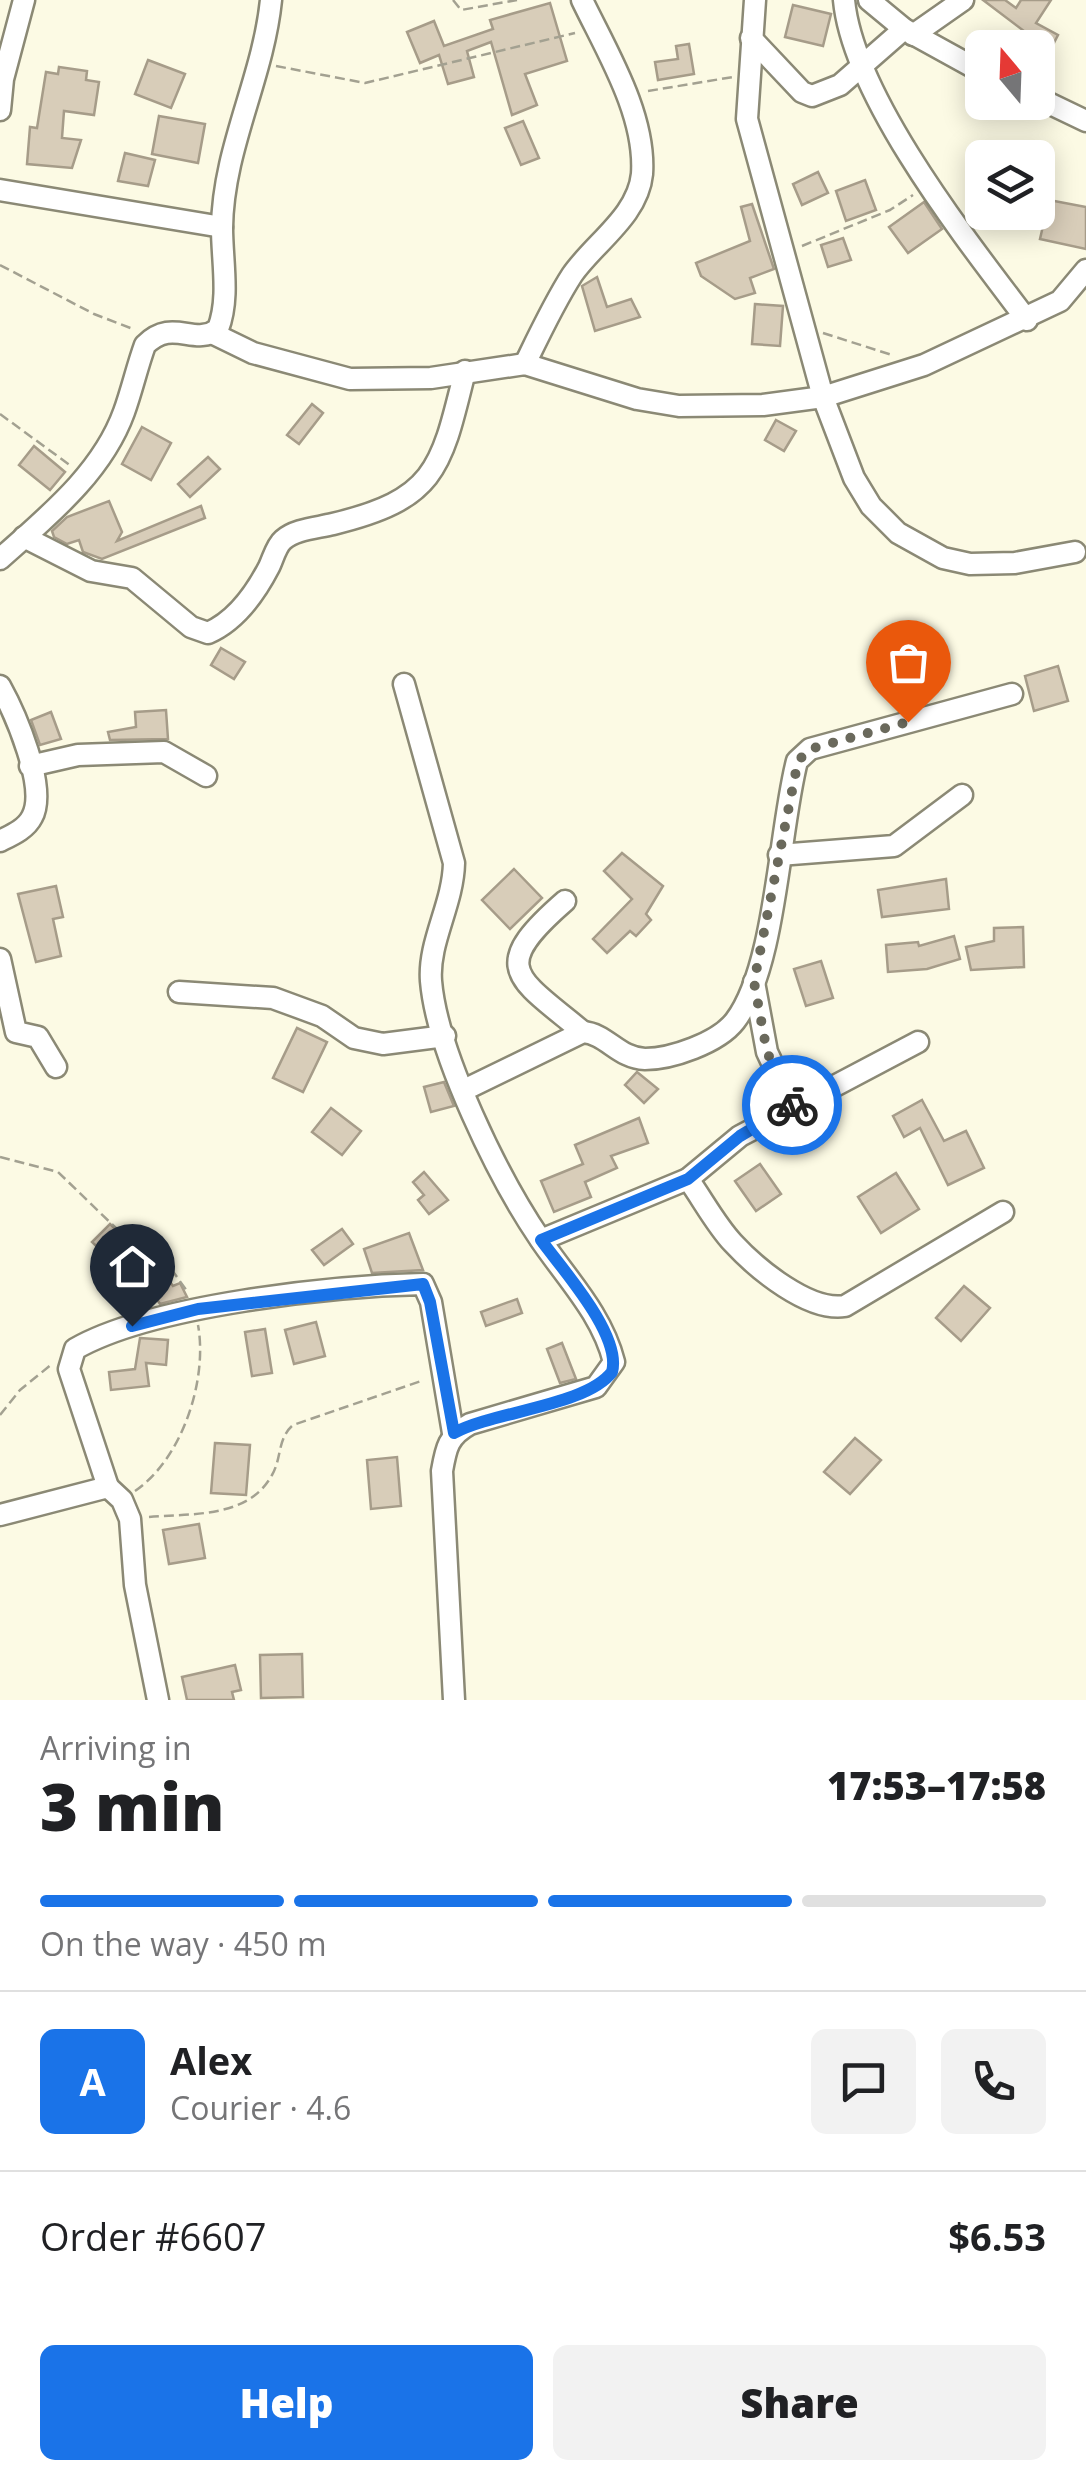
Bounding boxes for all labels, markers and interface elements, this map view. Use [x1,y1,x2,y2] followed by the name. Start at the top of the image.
[965,30,1055,120] north arrow
[965,30,1055,230] map controls
[965,140,1055,230] button: layers
[866,620,951,723] pin
[881,635,936,690] icon: bag
[742,1055,842,1155] courier
[765,1078,820,1133] icon: bike
[90,1224,175,1327] pin
[105,1239,160,1294] icon: home
[40,1726,192,1769] text: Arriving in
[827,1759,1046,1811] text: 17:53–17:58
[40,1762,225,1850] text: 3 min
[40,1922,327,1965] text: On the way · 450 m
[811,2029,916,2134] button: chat
[941,2029,1046,2134] button: phone
[170,2034,252,2086] text: Alex
[79,2055,106,2107] text: A
[170,2086,351,2129] text: Courier · 4.6
[40,2210,267,2262] text: Order #6607
[948,2210,1046,2262] text: $6.53
[40,2345,533,2460] button: Help
[553,2345,1046,2460] button: Share

